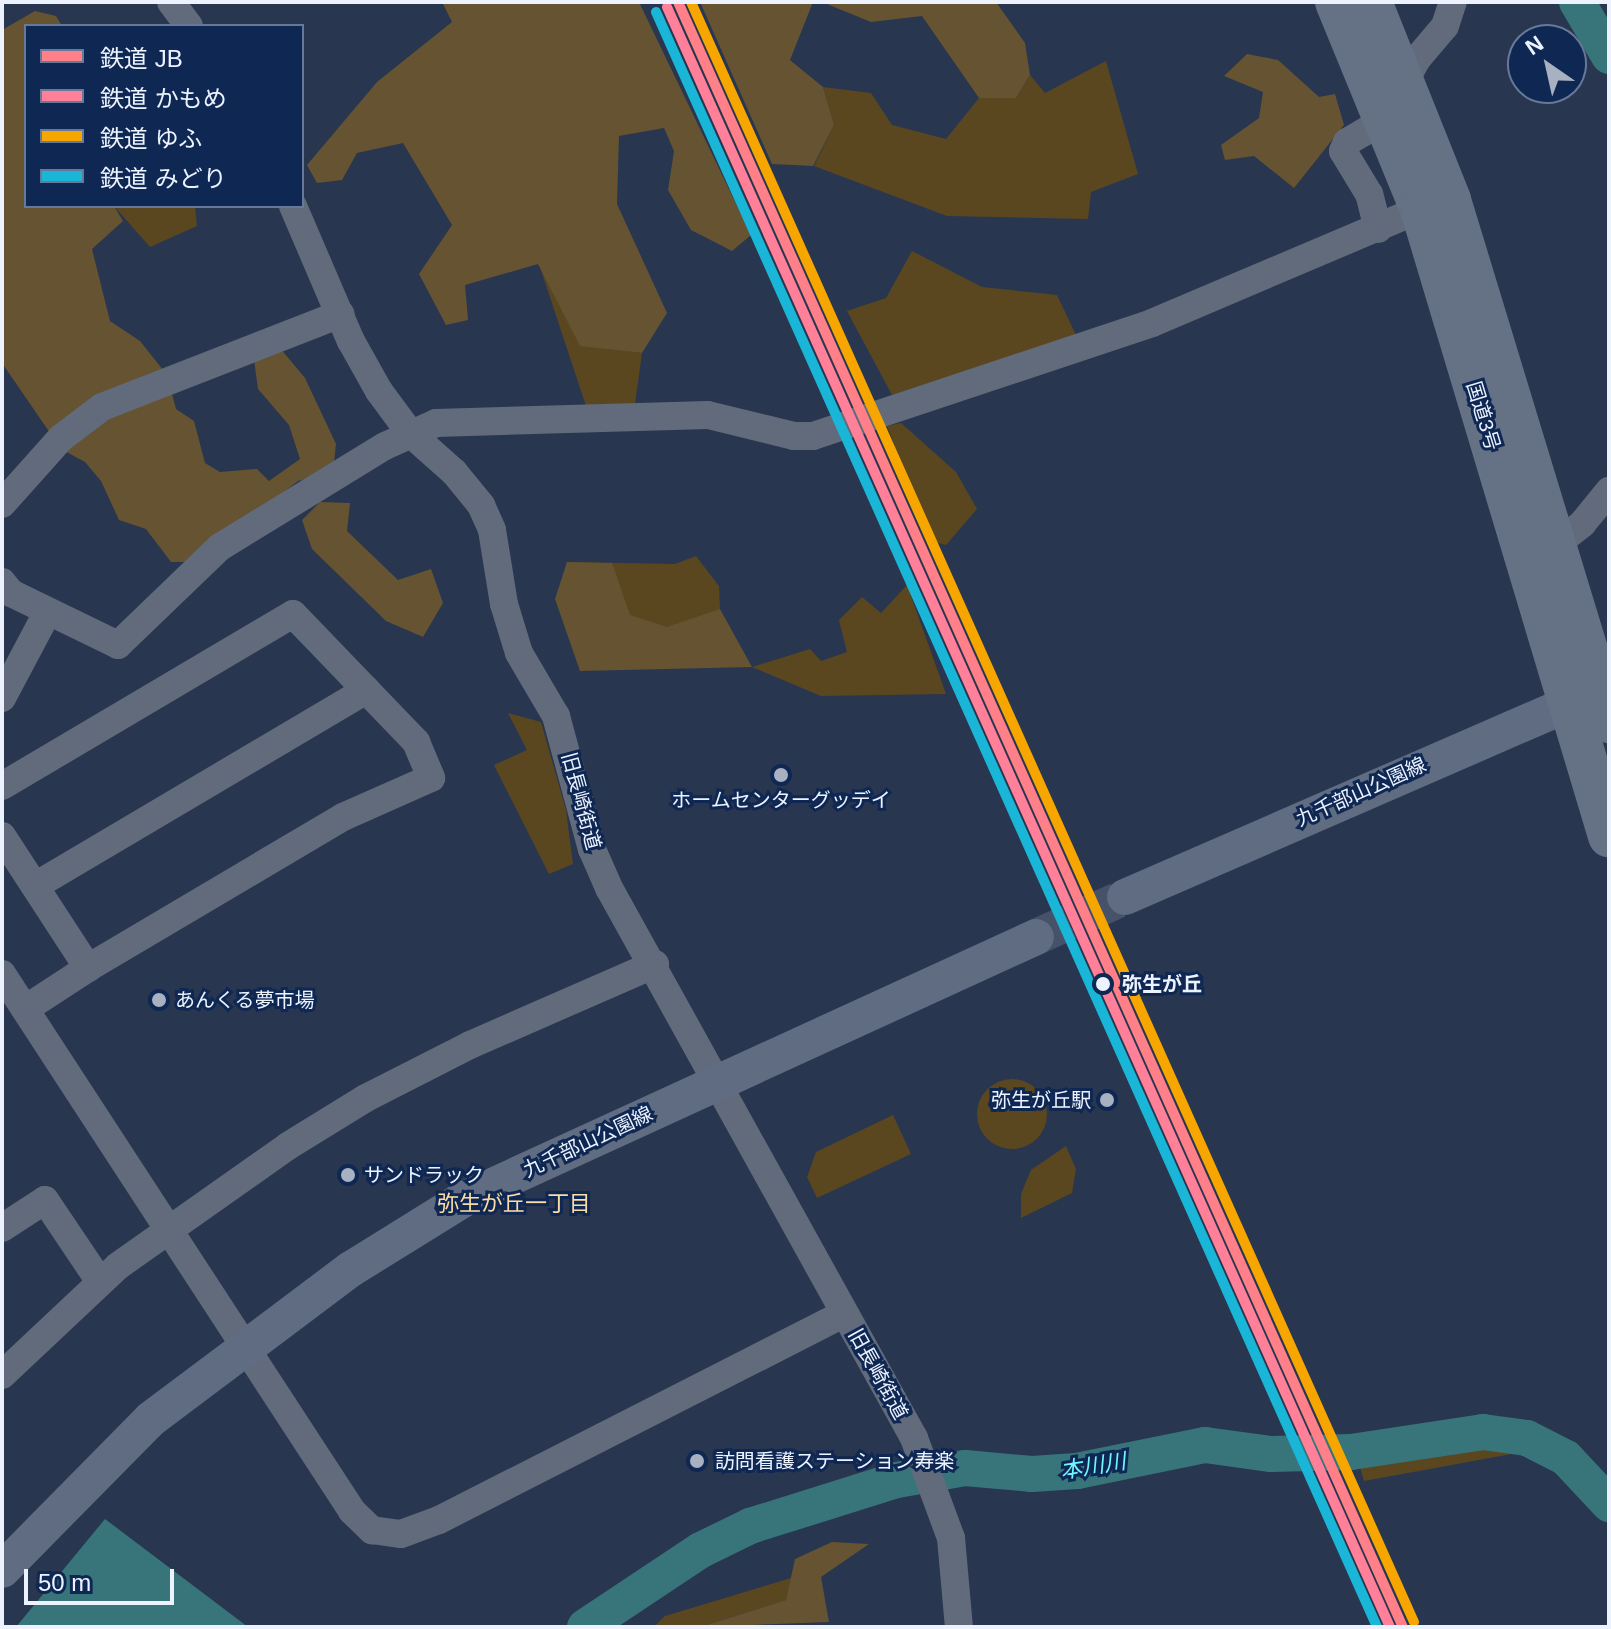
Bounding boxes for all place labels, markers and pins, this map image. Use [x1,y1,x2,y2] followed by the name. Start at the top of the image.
[772,766,790,784] marker: ホームセンターグッデイ
[671,788,891,812] place label: ホームセンターグッデイ
[1091,972,1115,996] marker: 弥生が丘
[1122,972,1202,996] place label: 弥生が丘
[175,988,315,1012] place label: あんくる夢市場
[150,991,168,1009] marker: あんくる夢市場
[991,1088,1091,1112] place label: 弥生が丘駅
[1098,1091,1116,1109] marker: 弥生が丘駅
[364,1163,484,1187] place label: サンドラック
[339,1166,357,1184] marker: サンドラック
[715,1449,955,1473] place label: 訪問看護ステーション寿楽
[686,1450,708,1472] marker: 訪問看護ステーション寿楽

